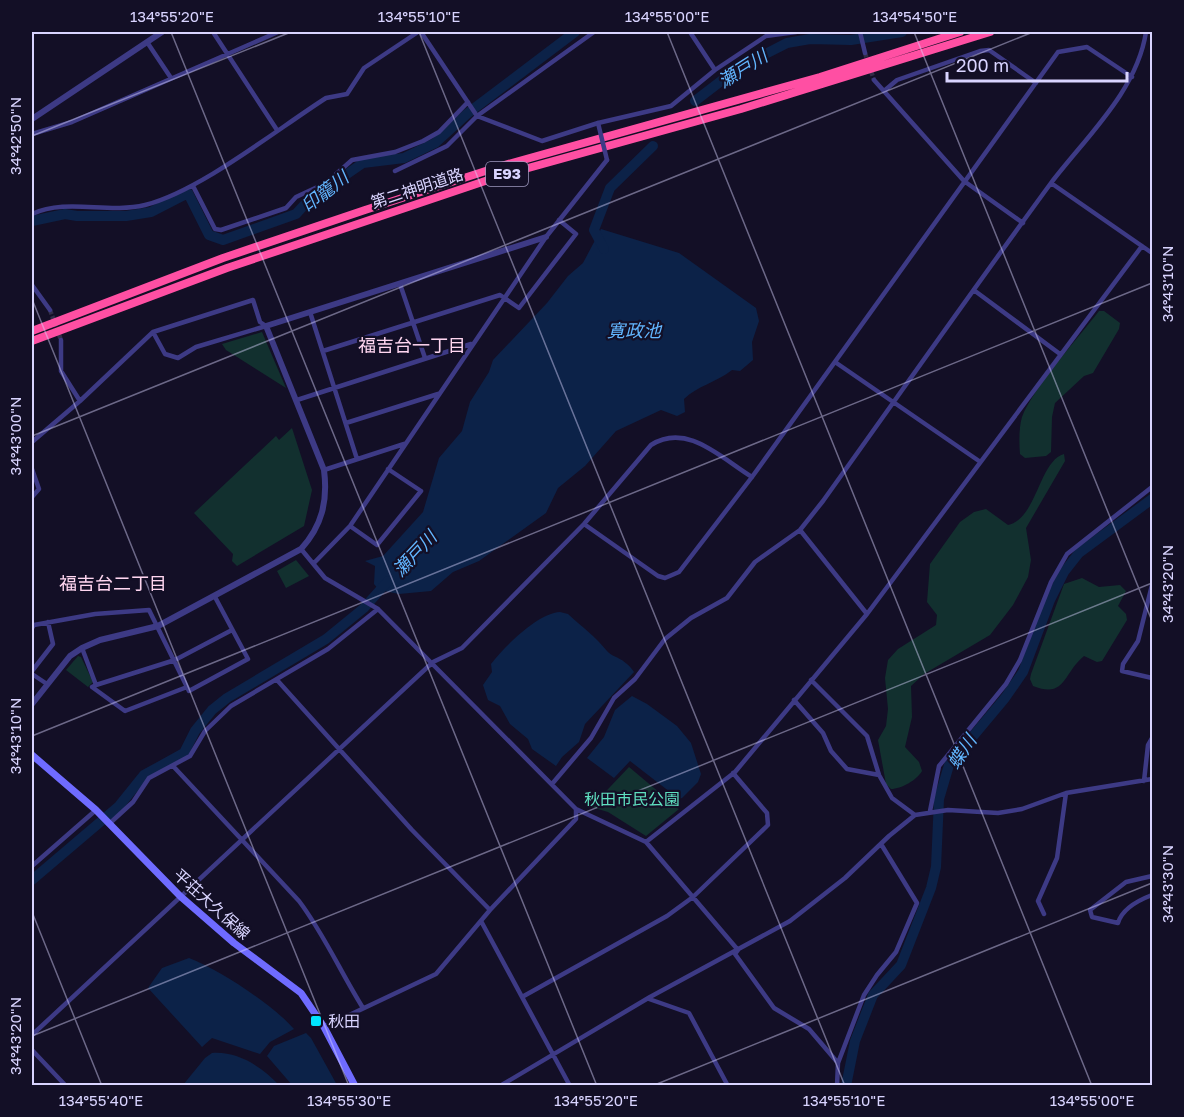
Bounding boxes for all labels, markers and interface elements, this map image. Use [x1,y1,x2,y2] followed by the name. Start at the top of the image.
[130,7,214,25] text: 134°55'20"E
[378,7,460,25] text: 134°55'10"E
[625,7,709,25] text: 134°55'00"E
[873,7,957,25] text: 134°54'50"E
[714,43,773,92] water label: 瀬戸川
[947,45,1127,83] scale bar
[956,54,1009,76] text: 200 m
[6,97,24,175] text: 34°42'50"N
[486,162,528,186] road number: E93
[368,164,466,212] street label: 第二神明道路
[296,165,354,217] water label: 印籠川
[1158,246,1176,322] text: 34°43'10"N
[607,319,663,341] water label: 寛政池
[358,334,466,356] district label: 福吉台一丁目
[6,397,24,475] text: 34°43'00"N
[388,525,442,581] water label: 瀬戸川
[1158,545,1176,623] text: 34°43'20"N
[59,572,167,594] district label: 福吉台二丁目
[6,698,24,774] text: 34°43'10"N
[942,729,981,773] water label: 蝶川
[584,789,680,809] park label: 秋田市民公園
[1158,845,1176,923] text: 34°43'30"N
[170,864,254,944] street label: 平荘大久保線
[6,997,24,1075] text: 34°43'20"N
[328,1011,360,1031] place label: 秋田
[309,1014,323,1028] marker: 秋田
[59,1091,143,1109] text: 134°55'40"E
[307,1091,391,1109] text: 134°55'30"E
[554,1091,638,1109] text: 134°55'20"E
[803,1091,885,1109] text: 134°55'10"E
[1050,1091,1134,1109] text: 134°55'00"E

